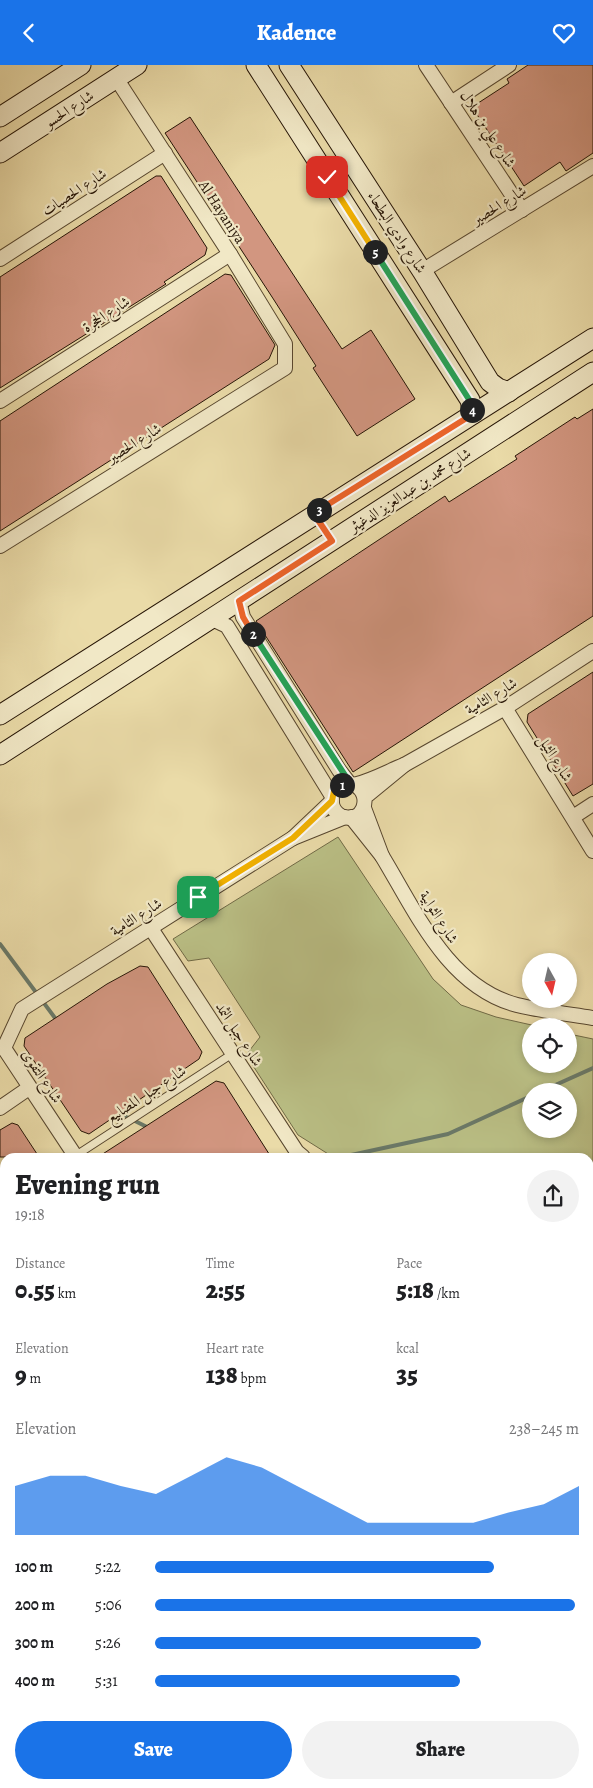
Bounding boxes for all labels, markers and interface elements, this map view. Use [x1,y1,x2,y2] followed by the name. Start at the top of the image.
[257,18,336,48] text: Kadence
[15,19,43,47] icon: back
[550,19,578,47] icon: heart
[39,86,99,136] street label: شارع الحسو
[452,87,520,174] street label: شارع علي بن هلال
[306,156,348,198] pin
[313,163,341,191] icon: check
[38,164,112,223] street label: شارع الحصيات
[193,175,250,248] street label: Al Hayaniya
[466,180,532,233] street label: شارع الحصير
[360,187,431,279] street label: شارع وادي البطحاء
[362,239,388,265] pin: 5
[373,243,378,262] text: 5
[78,291,135,339] street label: شارع الحجرة
[460,397,484,423] pin: 4
[469,401,476,420] text: 4
[101,418,167,471] street label: شارع الحصير
[343,443,476,541] street label: شارع محمد بن عبدالعزيز الدغيثر
[306,497,332,523] pin: 3
[316,501,323,520] text: 3
[240,621,266,647] pin: 2
[250,625,257,644] text: 2
[461,673,522,722] street label: شارع الثامية
[530,731,577,787] street label: شارع الثيل
[330,773,354,797] pin: 1
[340,776,345,795] text: 1
[177,876,219,918] pin
[184,883,212,911] icon: arrive
[412,887,463,949] street label: شارع الثوابية
[106,893,167,943] street label: شارع الثامية
[522,953,578,1007] north arrow
[522,953,577,1138] map controls
[208,998,267,1072] street label: شارع جبل الثمد
[522,1018,577,1073] button: locate
[15,1045,67,1109] street label: شارع التقوى
[102,1061,192,1131] street label: شارع جبل المضابيع
[522,1083,577,1138] button: layers
[15,1166,160,1204] text: Evening run
[527,1170,579,1222] button: share
[15,1204,45,1226] text: 19:18
[15,1254,65,1273] text: Distance
[206,1254,235,1273] text: Time
[396,1254,422,1273] text: Pace
[15,1273,55,1307] text: 0.55
[206,1273,245,1307] text: 2:55
[396,1273,434,1307] text: 5:18
[55,1284,76,1303] text: km
[434,1284,460,1303] text: /km
[15,1339,69,1358] text: Elevation
[206,1339,264,1358] text: Heart rate
[396,1339,419,1358] text: kcal
[15,1358,27,1392] text: 9
[206,1358,238,1392] text: 138
[396,1358,418,1392] text: 35
[27,1369,41,1388] text: m
[238,1369,267,1388] text: bpm
[15,1418,76,1440] text: Elevation
[509,1418,579,1440] text: 238–245 m
[15,1556,53,1578] text: 100 m
[95,1556,121,1578] text: 5:22
[15,1594,55,1616] text: 200 m
[95,1594,122,1616] text: 5:06
[15,1632,54,1654] text: 300 m
[95,1632,121,1654] text: 5:26
[15,1670,55,1692] text: 400 m
[95,1670,118,1692] text: 5:31
[15,1721,292,1779] button: Save
[302,1721,579,1779] button: Share

